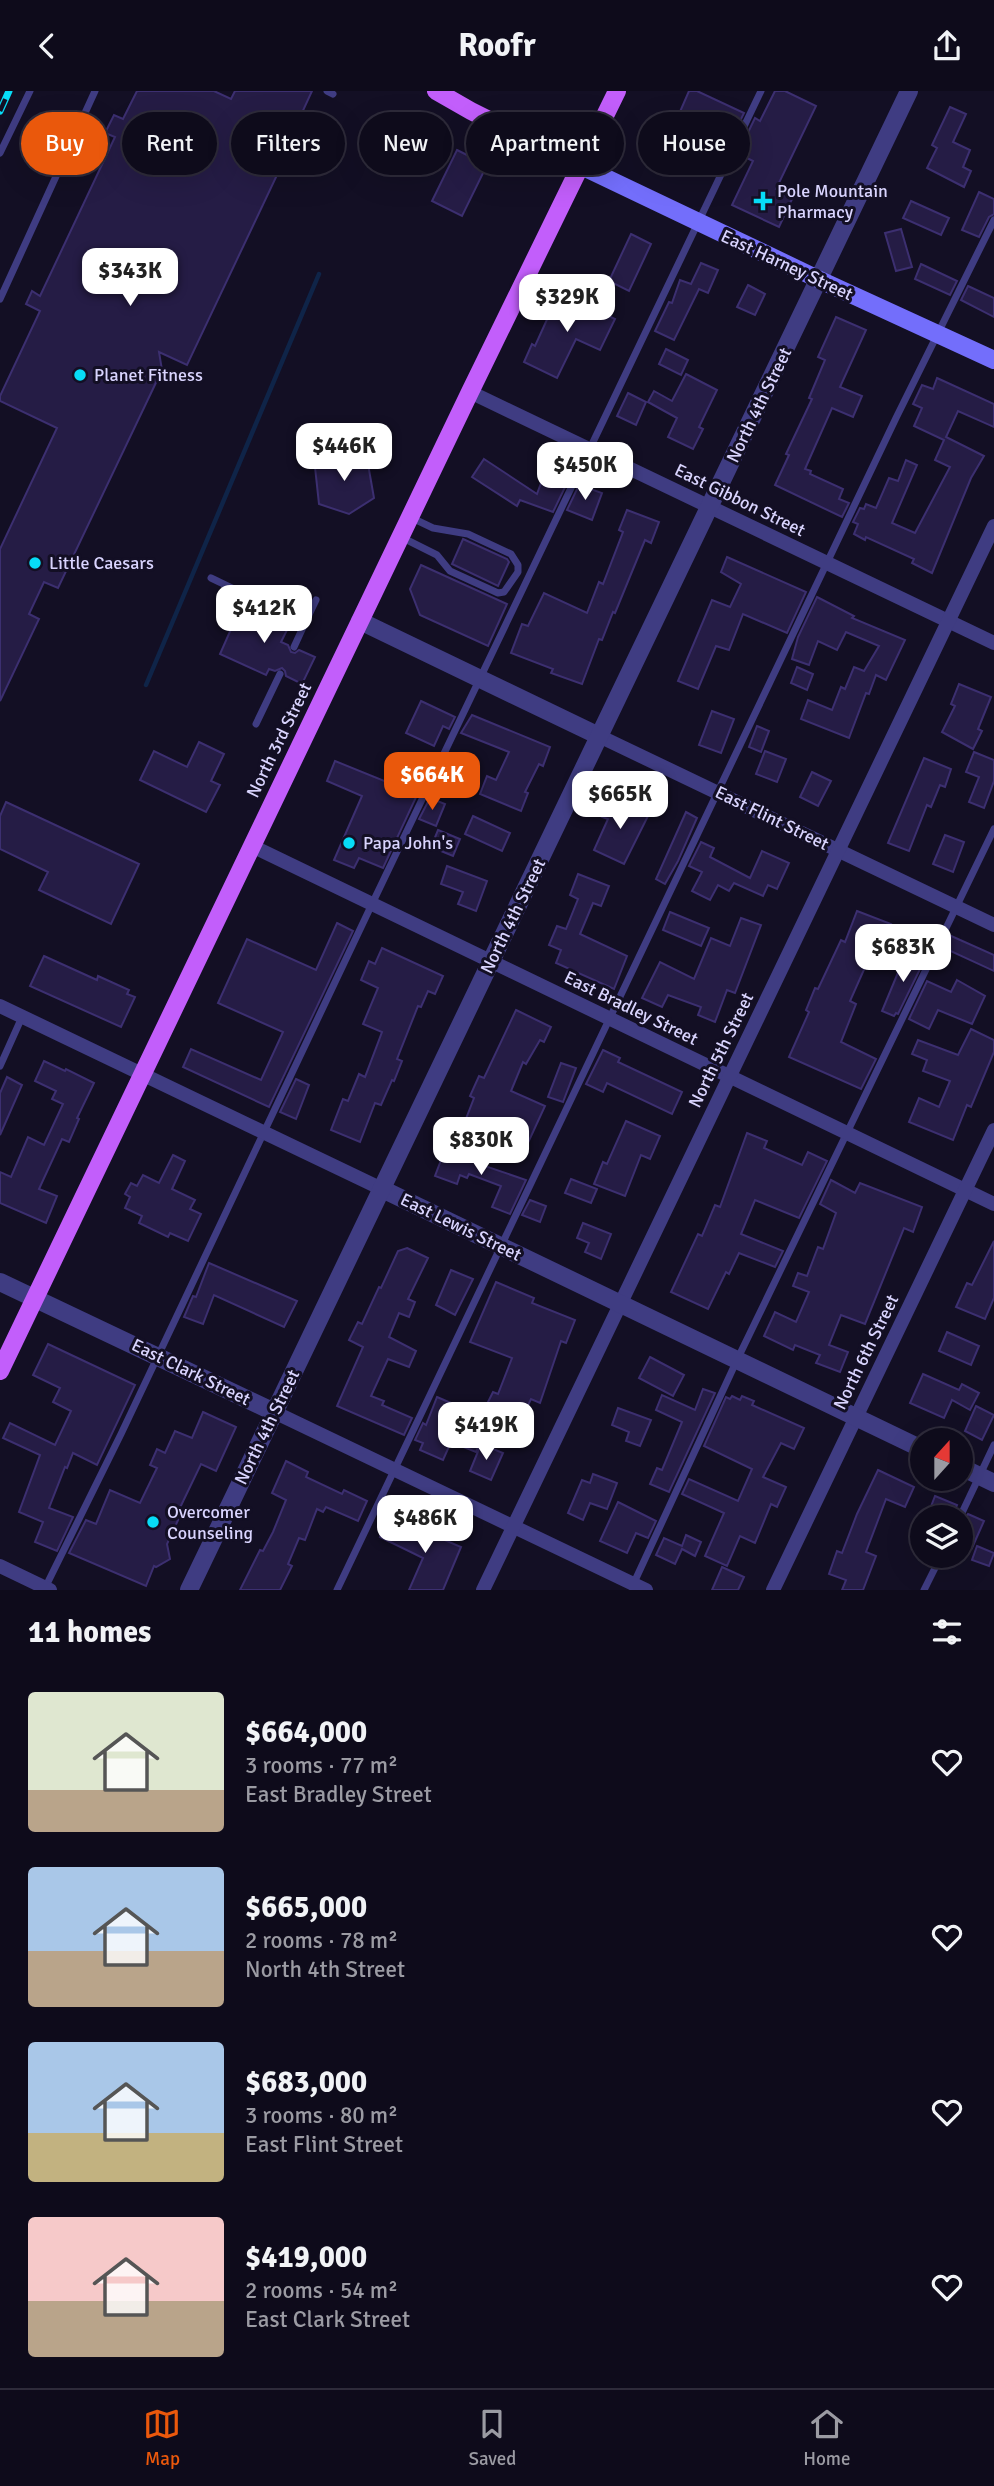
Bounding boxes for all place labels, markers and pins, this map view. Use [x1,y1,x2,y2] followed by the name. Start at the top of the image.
[777,180,888,223] place label: Pole Mountain Pharmacy
[755,193,771,209] marker: Pole Mountain Pharmacy
[81,249,179,308] pin: $343K
[518,275,616,334] pin: $329K
[94,364,203,386] place label: Planet Fitness
[72,367,88,383] marker: Planet Fitness
[295,423,393,483] pin: $446K
[536,443,634,502] pin: $450K
[49,552,154,574] place label: Little Caesars
[27,555,43,571] marker: Little Caesars
[215,585,313,645] pin: $412K
[383,753,481,812] pin: $664K
[571,771,669,831] pin: $665K
[363,832,453,854] place label: Papa John's
[341,835,357,851] marker: Papa John's
[854,925,952,984] pin: $683K
[432,1117,530,1177] pin: $830K
[437,1403,535,1462] pin: $419K
[376,1495,474,1555] pin: $486K
[167,1501,253,1544] place label: Overcomer Counseling
[145,1514,161,1530] marker: Overcomer Counseling

